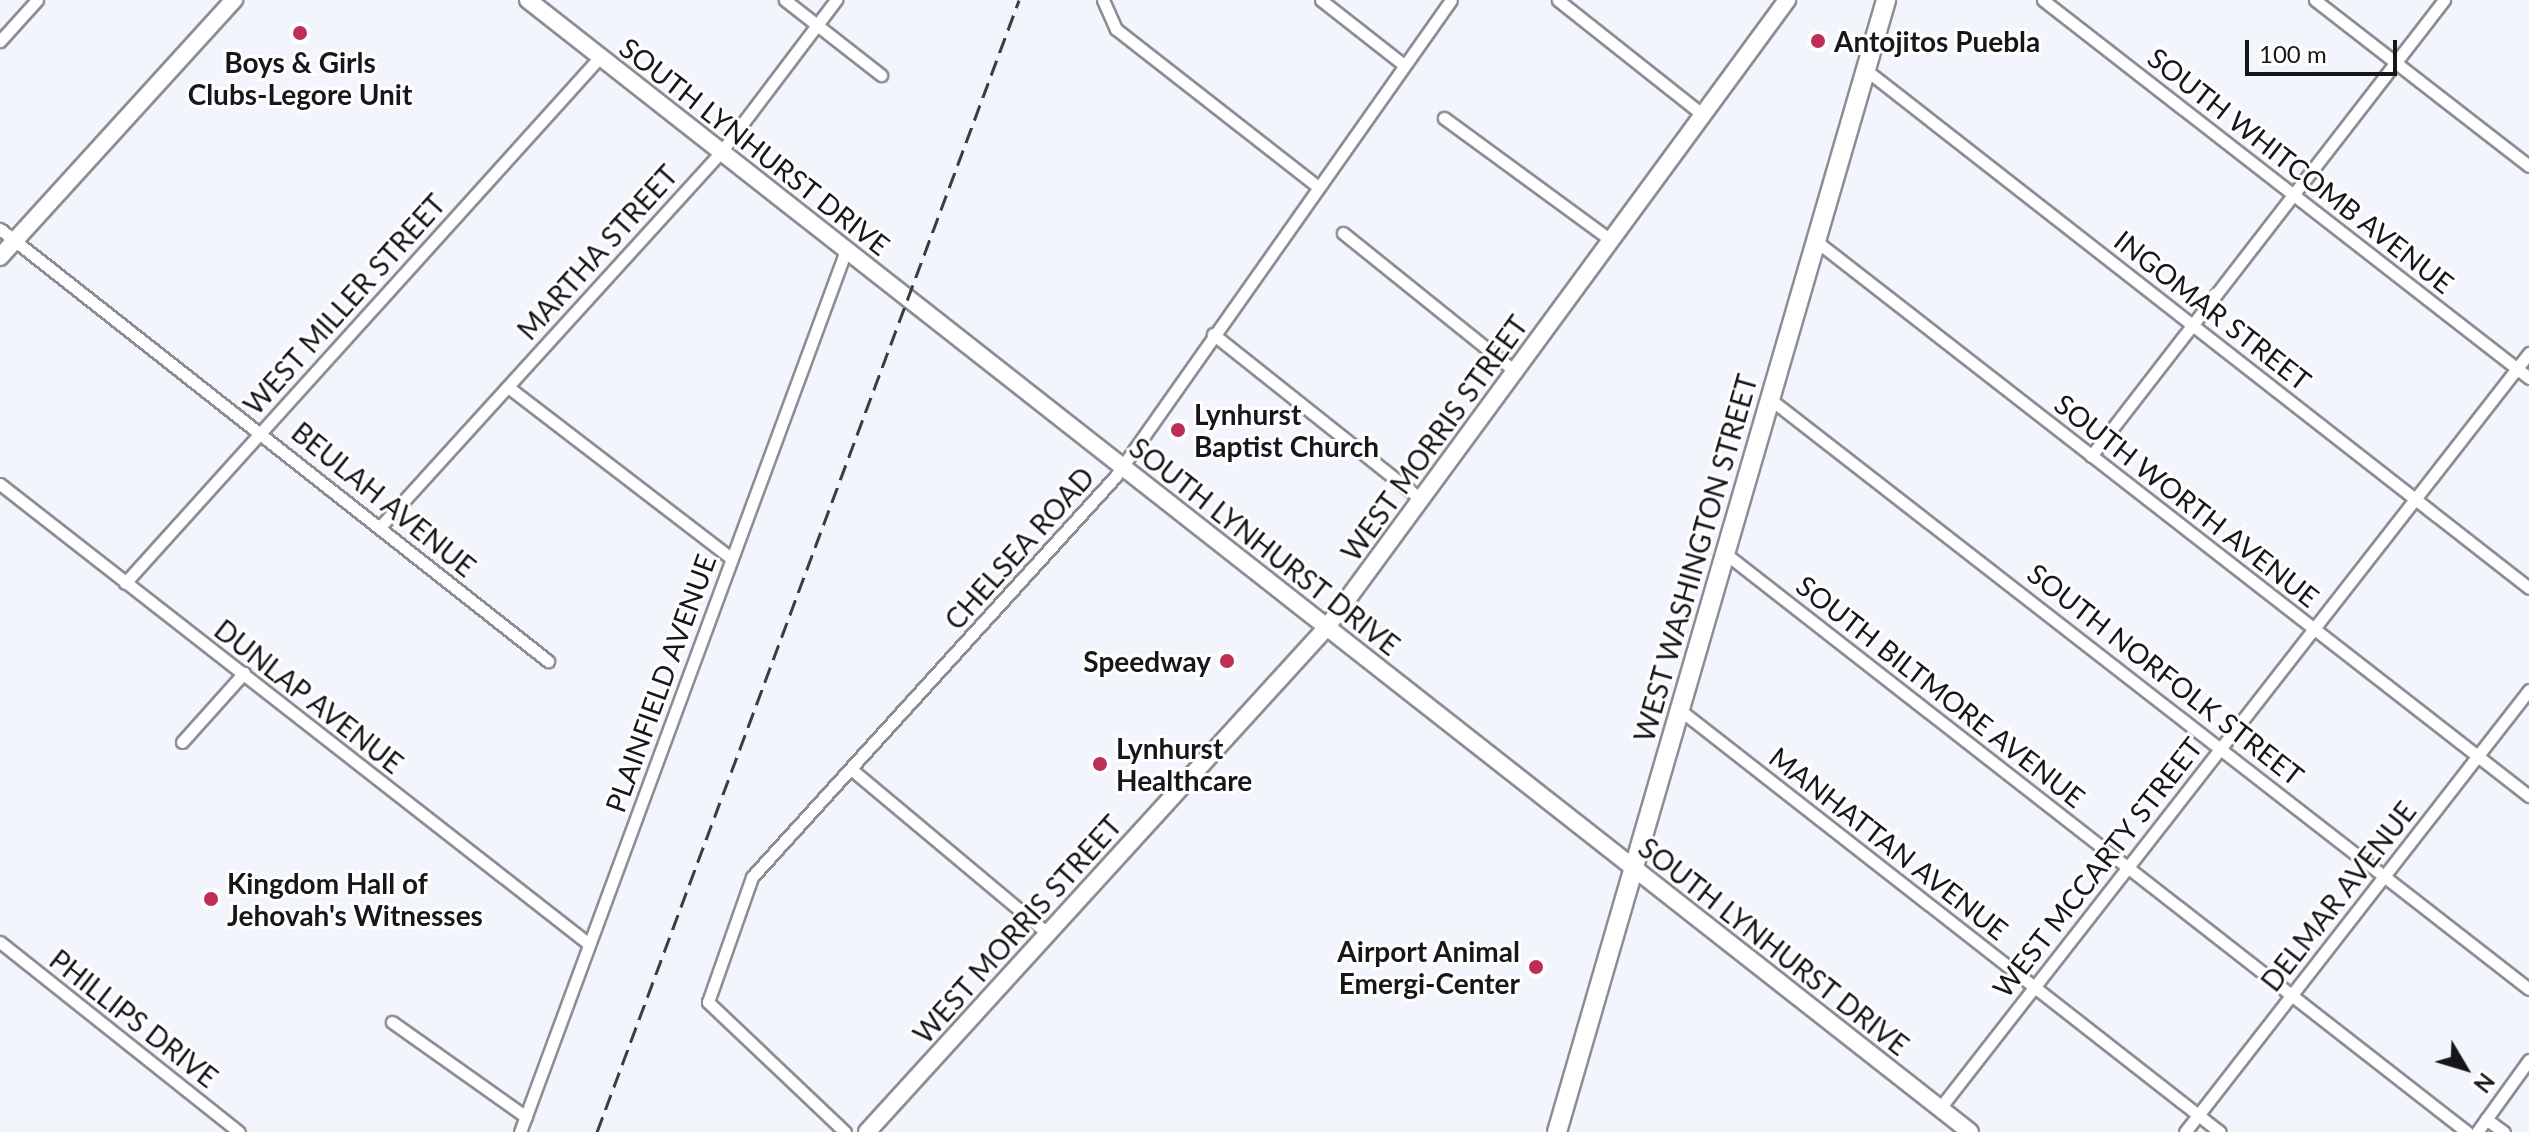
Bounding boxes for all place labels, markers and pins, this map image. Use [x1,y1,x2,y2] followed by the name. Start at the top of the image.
[291,24,309,42] marker: Boys & Girls Clubs-Legore Unit
[1834,24,2040,58] place label: Antojitos Puebla
[1809,32,1827,50] marker: Antojitos Puebla
[188,45,412,111] place label: Boys & Girls Clubs-Legore Unit
[1194,397,1379,463] place label: Lynhurst Baptist Church
[1169,421,1187,439] marker: Lynhurst Baptist Church
[1083,644,1211,678] place label: Speedway
[1218,652,1236,670] marker: Speedway
[1116,731,1252,797] place label: Lynhurst Healthcare
[1091,755,1109,773] marker: Lynhurst Healthcare
[227,866,483,932] place label: Kingdom Hall of Jehovah's Witnesses
[202,890,220,908] marker: Kingdom Hall of Jehovah's Witnesses
[1336,934,1520,1000] place label: Airport Animal Emergi-Center
[1527,958,1545,976] marker: Airport Animal Emergi-Center

